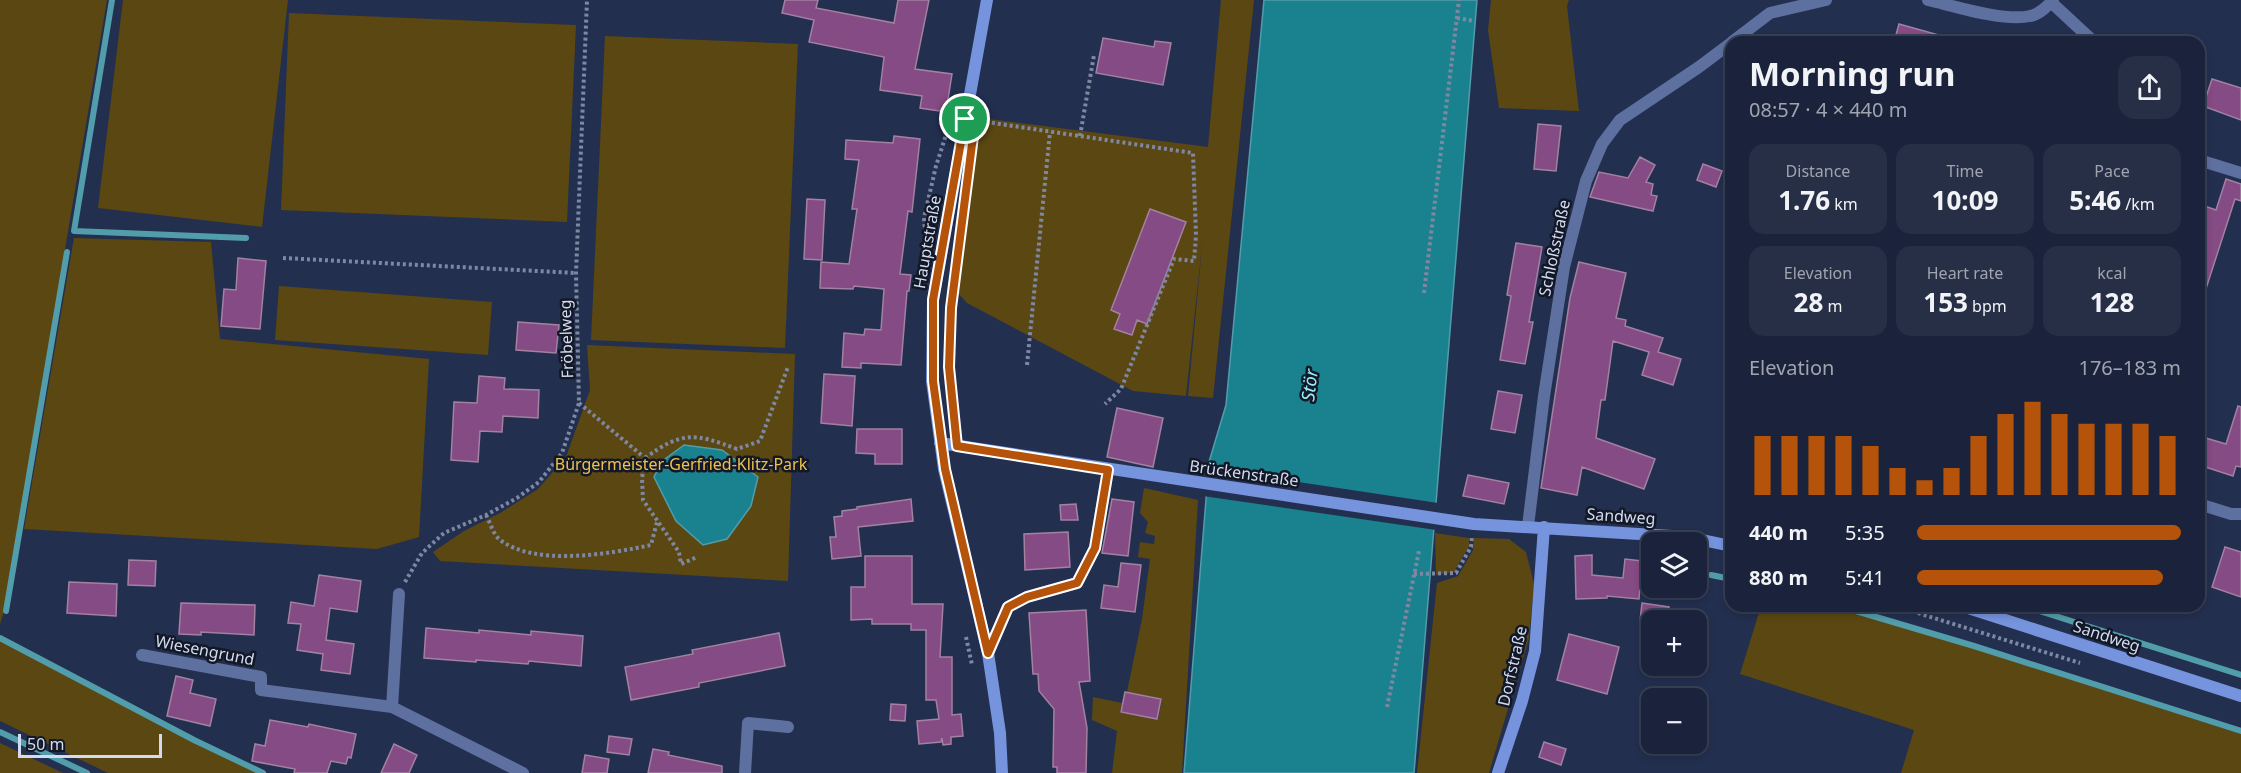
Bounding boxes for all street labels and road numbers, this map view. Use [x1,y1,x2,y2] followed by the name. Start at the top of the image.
[908,194,946,290] street label: Hauptstraße
[1533,198,1575,298] street label: Schloßstraße
[554,299,578,379] street label: Fröbelweg
[1188,454,1300,492] street label: Brückenstraße
[1586,503,1656,529] street label: Sandweg
[2071,615,2143,657] street label: Sandweg
[1492,624,1532,708] street label: Dorfstraße
[153,630,257,670] street label: Wiesengrund

